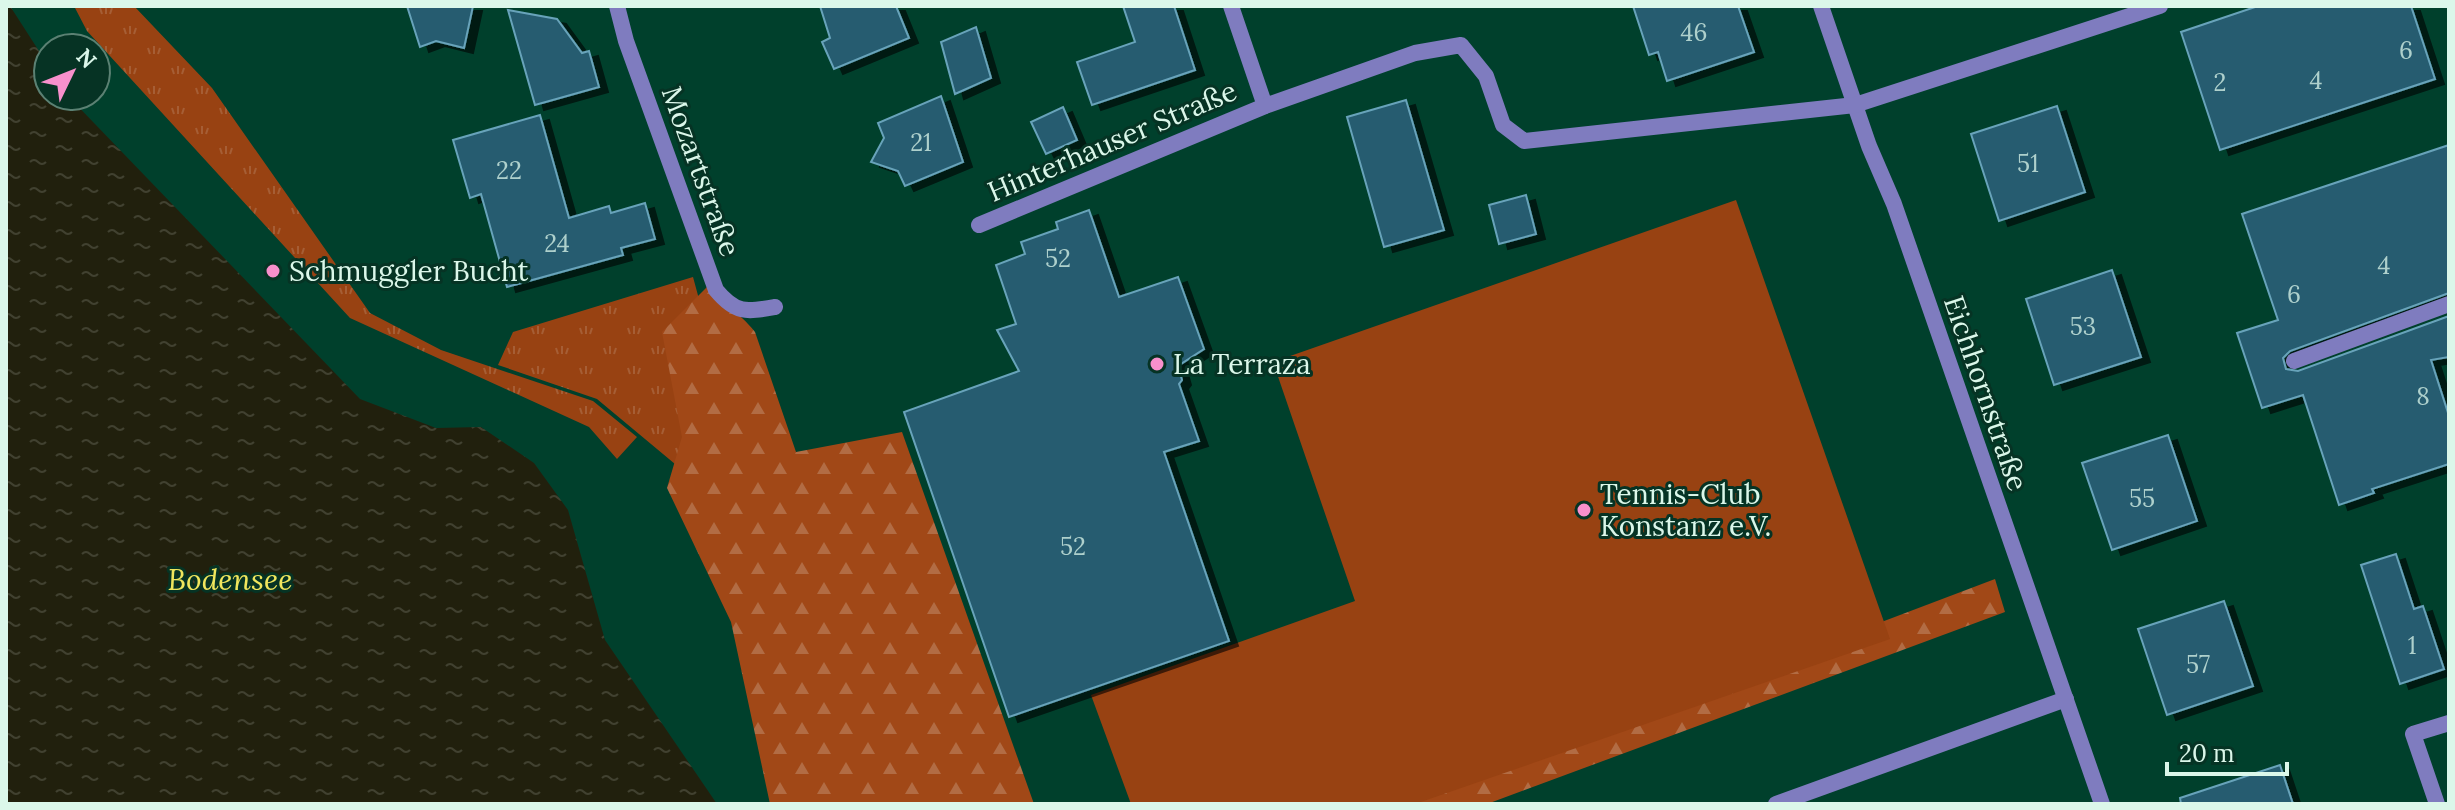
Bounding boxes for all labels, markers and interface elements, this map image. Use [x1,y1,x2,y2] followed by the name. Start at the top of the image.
[1681,17,1707,48] house number: 46
[32,32,112,112] north arrow
[2399,35,2413,66] house number: 6
[71,43,103,74] text: N
[2309,65,2323,96] house number: 4
[2214,67,2226,98] house number: 2
[982,72,1242,210] street label: Hinterhauser Straße
[654,81,748,261] street label: Mozartstraße
[910,127,932,158] house number: 21
[2017,148,2039,179] house number: 51
[496,155,522,186] house number: 22
[544,228,570,259] house number: 24
[1045,243,1071,274] house number: 52
[2377,250,2391,281] house number: 4
[289,253,529,289] place label: Schmuggler Bucht
[264,262,282,280] marker: Schmuggler Bucht
[2287,279,2301,310] house number: 6
[1936,291,2036,495] street label: Eichhornstraße
[2070,311,2096,342] house number: 53
[1173,346,1311,382] place label: La Terraza
[1148,355,1166,373] marker: La Terraza
[2416,381,2430,412] house number: 8
[1600,476,1771,544] place label: Tennis-Club Konstanz e.V.
[2129,483,2155,514] house number: 55
[1575,501,1593,519] marker: Tennis-Club Konstanz e.V.
[1060,531,1086,562] house number: 52
[167,560,293,598] water label: Bodensee
[2408,630,2416,661] house number: 1
[2186,649,2210,680] house number: 57
[2167,726,2287,776] scale bar
[2179,738,2235,769] text: 20 m

